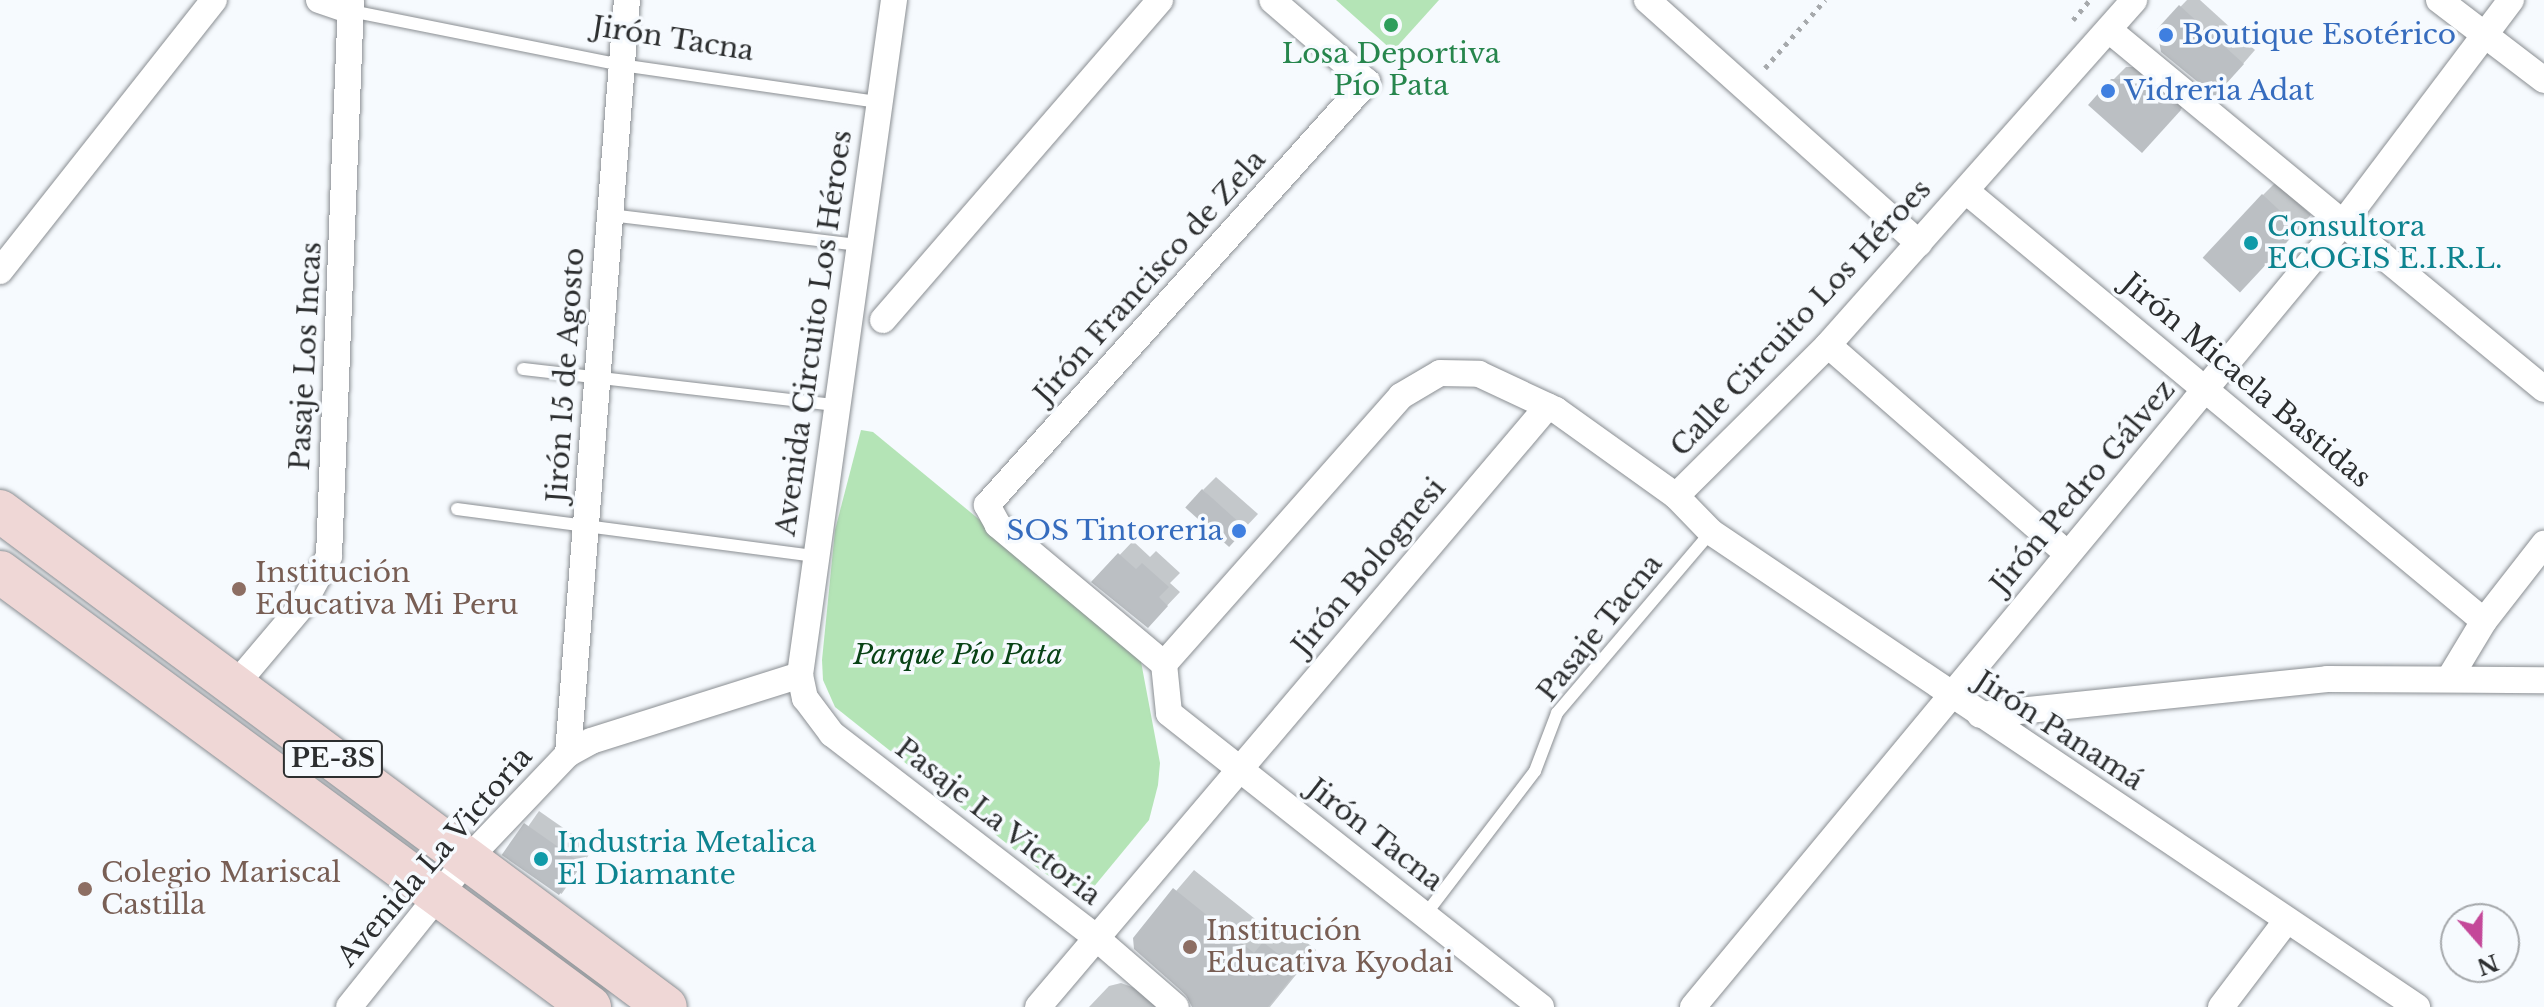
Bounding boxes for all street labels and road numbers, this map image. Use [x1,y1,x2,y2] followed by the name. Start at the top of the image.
[589,10,757,68] street label: Jirón Tacna
[769,128,859,538] street label: Avenida Circuito Los Héroes
[1027,143,1273,411] street label: Jirón Francisco de Zela
[1664,173,1938,463] street label: Calle Circuito Los Héroes
[283,241,329,471] street label: Pasaje Los Incas
[540,246,592,504] street label: Jirón 15 de Agosto
[2114,267,2378,495] street label: Jirón Micaela Bastidas
[1984,373,2182,601] street label: Jirón Pedro Gálvez
[1285,472,1453,662] street label: Jirón Bolognesi
[1530,547,1670,709] street label: Pasaje Tacna
[1969,664,2149,798] street label: Jirón Panamá
[888,731,1108,913] street label: Pasaje La Victoria
[281,737,385,781] road number: PE-3S
[330,740,540,974] street label: Avenida La Victoria
[1300,771,1450,899] street label: Jirón Tacna

